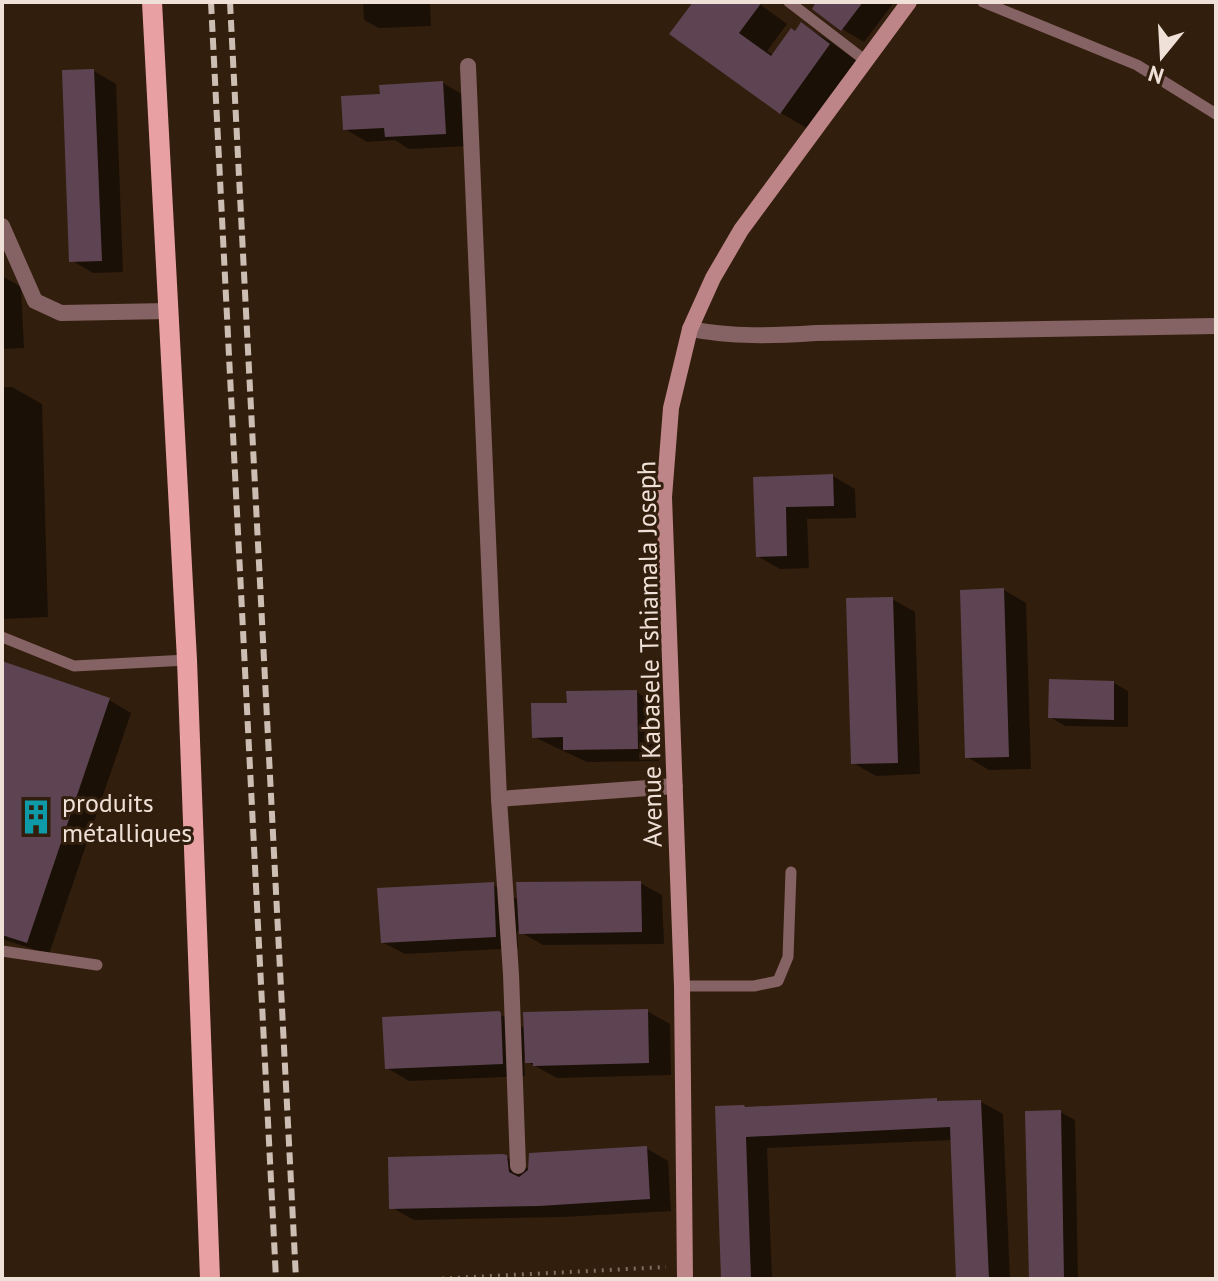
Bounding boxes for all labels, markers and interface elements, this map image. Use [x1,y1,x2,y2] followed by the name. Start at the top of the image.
[1122,16,1202,96] north arrow
[1145,59,1167,91] text: N
[629,461,669,847] street label: Avenue Kabasele Tshiamala Joseph
[62,786,192,849] place label: produits métalliques
[17,798,55,836] building icon: produits métalliques

